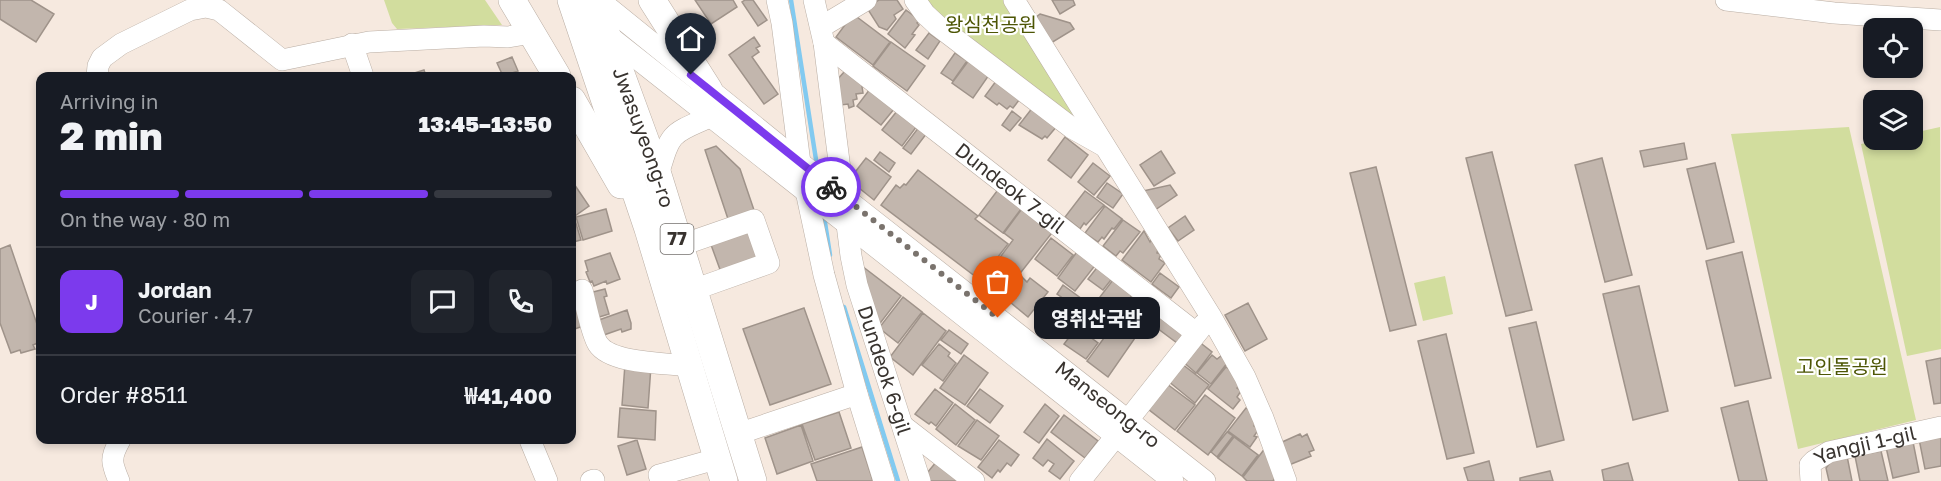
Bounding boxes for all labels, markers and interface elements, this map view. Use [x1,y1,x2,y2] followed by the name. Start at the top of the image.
[945,12,1037,36] park label: 왕심천공원
[665,13,716,75] pin
[1863,18,1923,150] map controls
[1863,18,1923,78] button: locate
[674,22,707,55] icon: home
[609,64,680,210] street label: Jwasuyeong-ro
[60,89,158,113] text: Arriving in
[1863,90,1923,150] button: layers
[419,110,552,137] text: 13:45–13:50
[60,112,163,159] text: 2 min
[951,137,1071,238] street label: Dundeok 7-gil
[801,157,861,217] courier
[815,171,848,204] icon: bike
[60,207,230,231] text: On the way · 80 m
[660,224,694,254] road number: 77
[972,256,1023,318] pin
[981,265,1014,298] icon: bag
[411,270,474,333] button: chat
[489,270,552,333] button: phone
[138,276,212,303] text: Jordan
[85,288,98,315] text: J
[1034,297,1160,339] callout: 영취산국밥
[853,302,917,438] street label: Dundeok 6-gil
[138,303,253,327] text: Courier · 4.7
[1051,306,1143,330] text: 영취산국밥
[1796,354,1888,378] park label: 고인돌공원
[1051,355,1166,452] street label: Manseong-ro
[60,381,188,408] text: Order #8511
[465,382,552,409] text: ₩41,400
[1809,420,1918,469] street label: Yangji 1-gil

